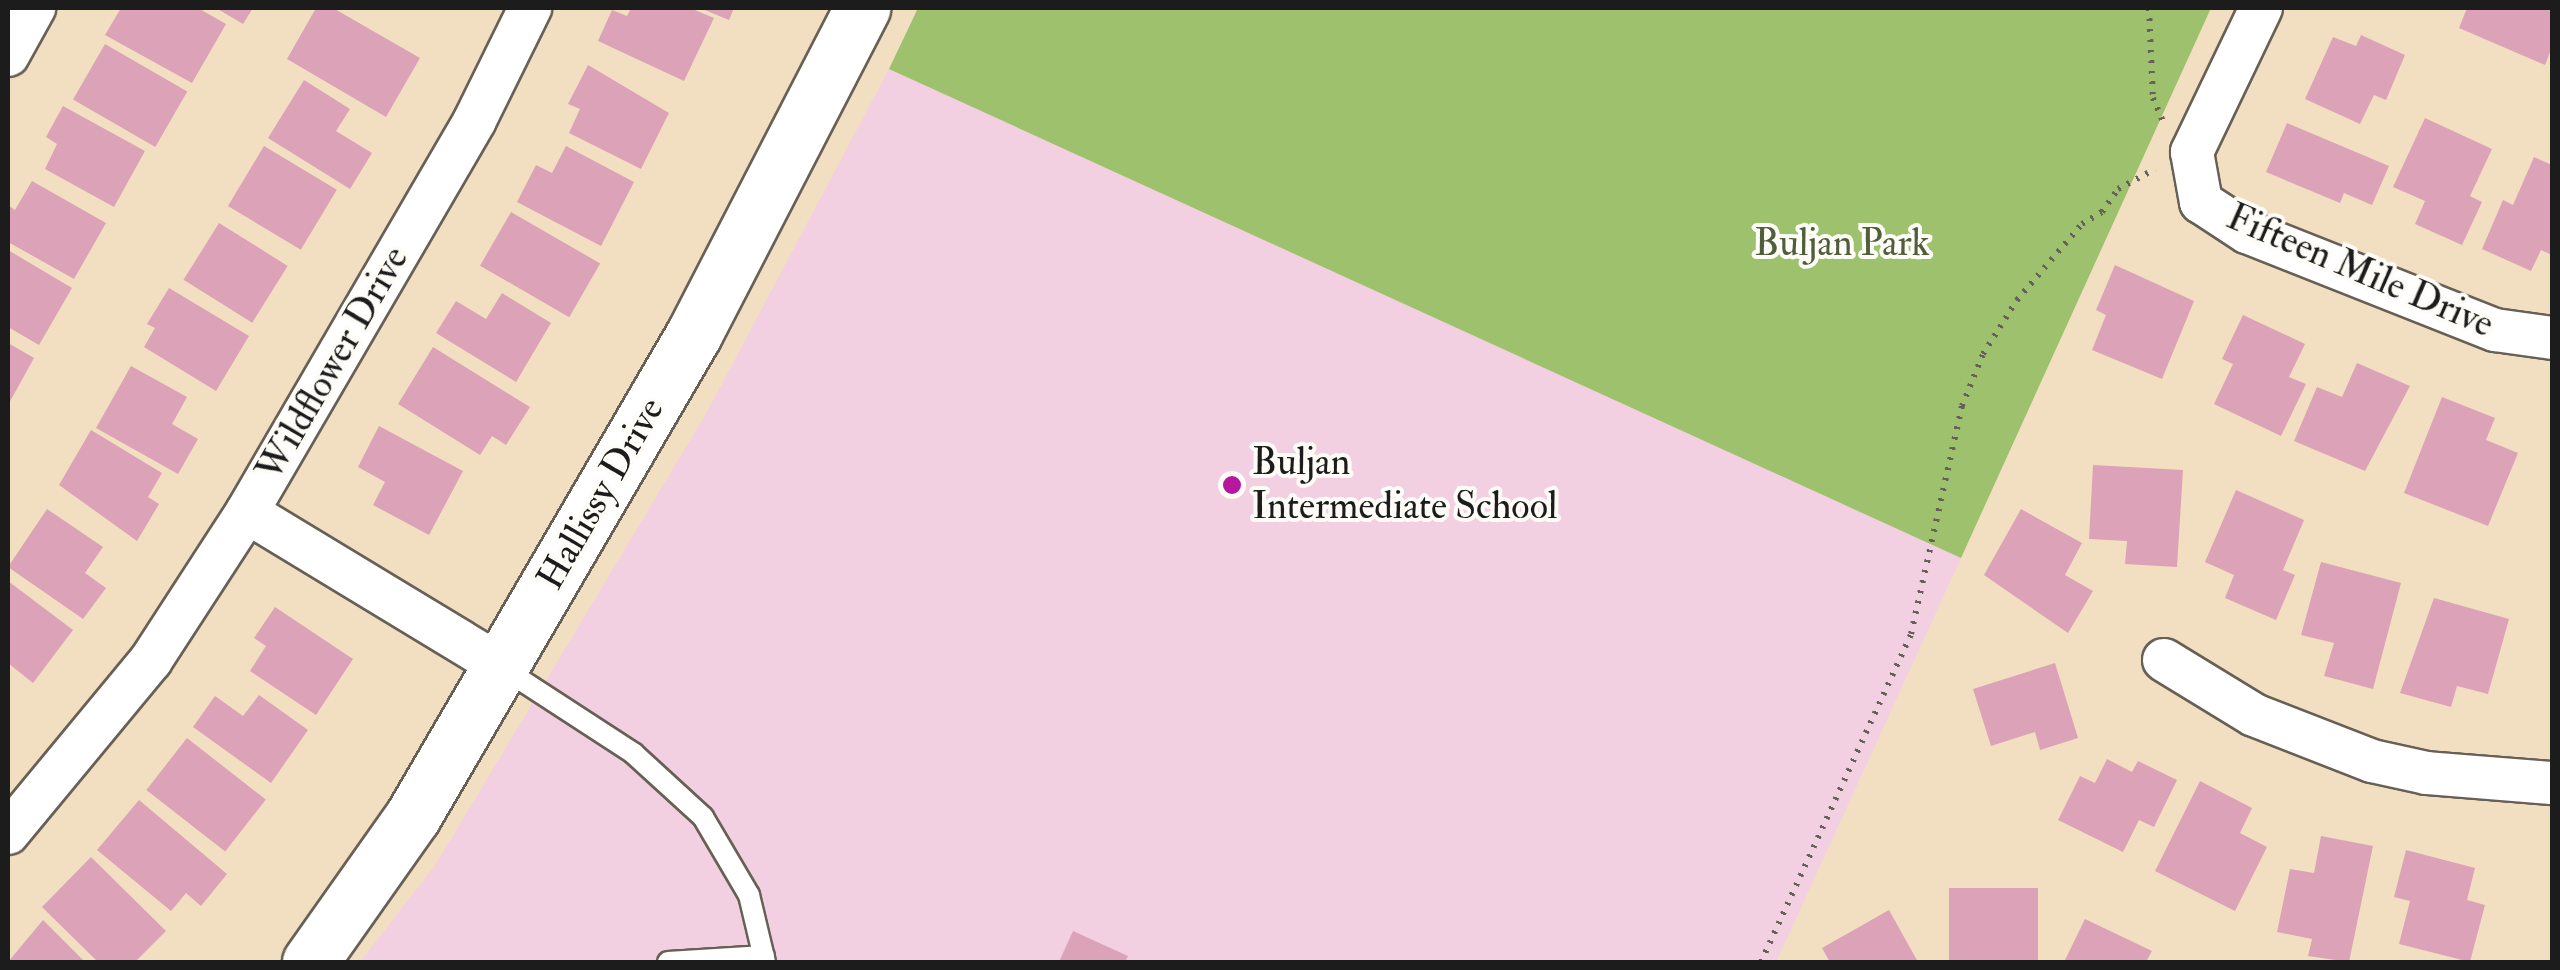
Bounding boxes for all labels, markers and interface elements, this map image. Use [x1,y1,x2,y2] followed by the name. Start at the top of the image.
[2220,194,2500,348] street label: Fifteen Mile Drive
[1754,221,1930,267] park label: Buljan Park
[247,239,419,489] street label: Wildflower Drive
[528,390,674,598] street label: Hallissy Drive
[1252,440,1557,530] place label: Buljan Intermediate School
[1221,474,1243,496] marker: Buljan Intermediate School

